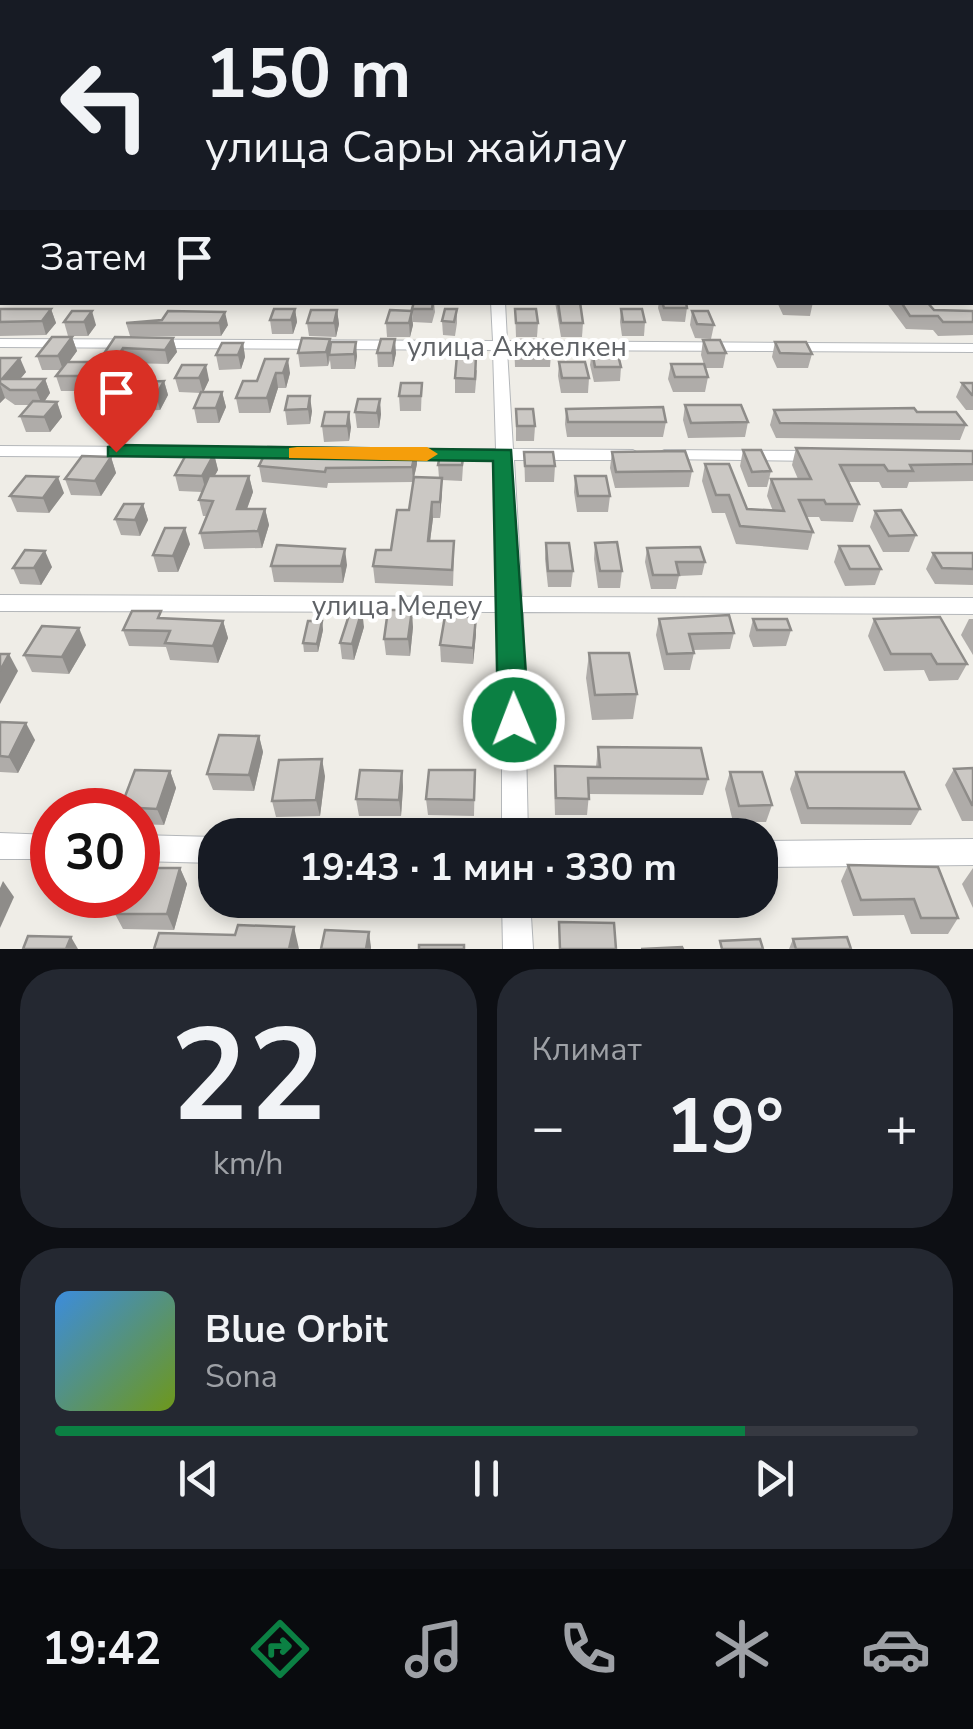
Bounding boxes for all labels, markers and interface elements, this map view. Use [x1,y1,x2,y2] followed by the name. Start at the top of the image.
[205,26,411,122] text: 150 m
[40,40,170,170] icon: left
[205,117,627,178] text: улица Сары жайлау
[167,230,222,285] icon: arrive
[40,232,147,283] text: Затем
[407,328,627,366] street label: улица Акжелкен
[74,350,159,453] pin
[89,365,144,420] icon: arrive
[312,587,483,625] street label: улица Медеу
[462,668,566,772] position arrow
[30,788,160,918] speed limit sign: 30
[299,842,677,893] text: 19:43 · 1 мин · 330 m
[170,988,326,1165] text: 22
[532,1028,642,1071] text: Климат
[666,1076,784,1178] text: 19°
[532,1090,565,1165] text: −
[885,1090,918,1165] text: +
[213,1142,284,1185] text: km/h
[205,1304,388,1355] text: Blue Orbit
[205,1355,278,1398] text: Sona
[171,1451,226,1506] icon: previous
[459,1451,514,1506] icon: pause
[747,1451,802,1506] icon: next
[245,1614,315,1684] icon: directions
[399,1614,469,1684] icon: music
[553,1614,623,1684] icon: phone
[707,1614,777,1684] icon: climate
[861,1614,931,1684] icon: car
[42,1619,161,1680] text: 19:42

